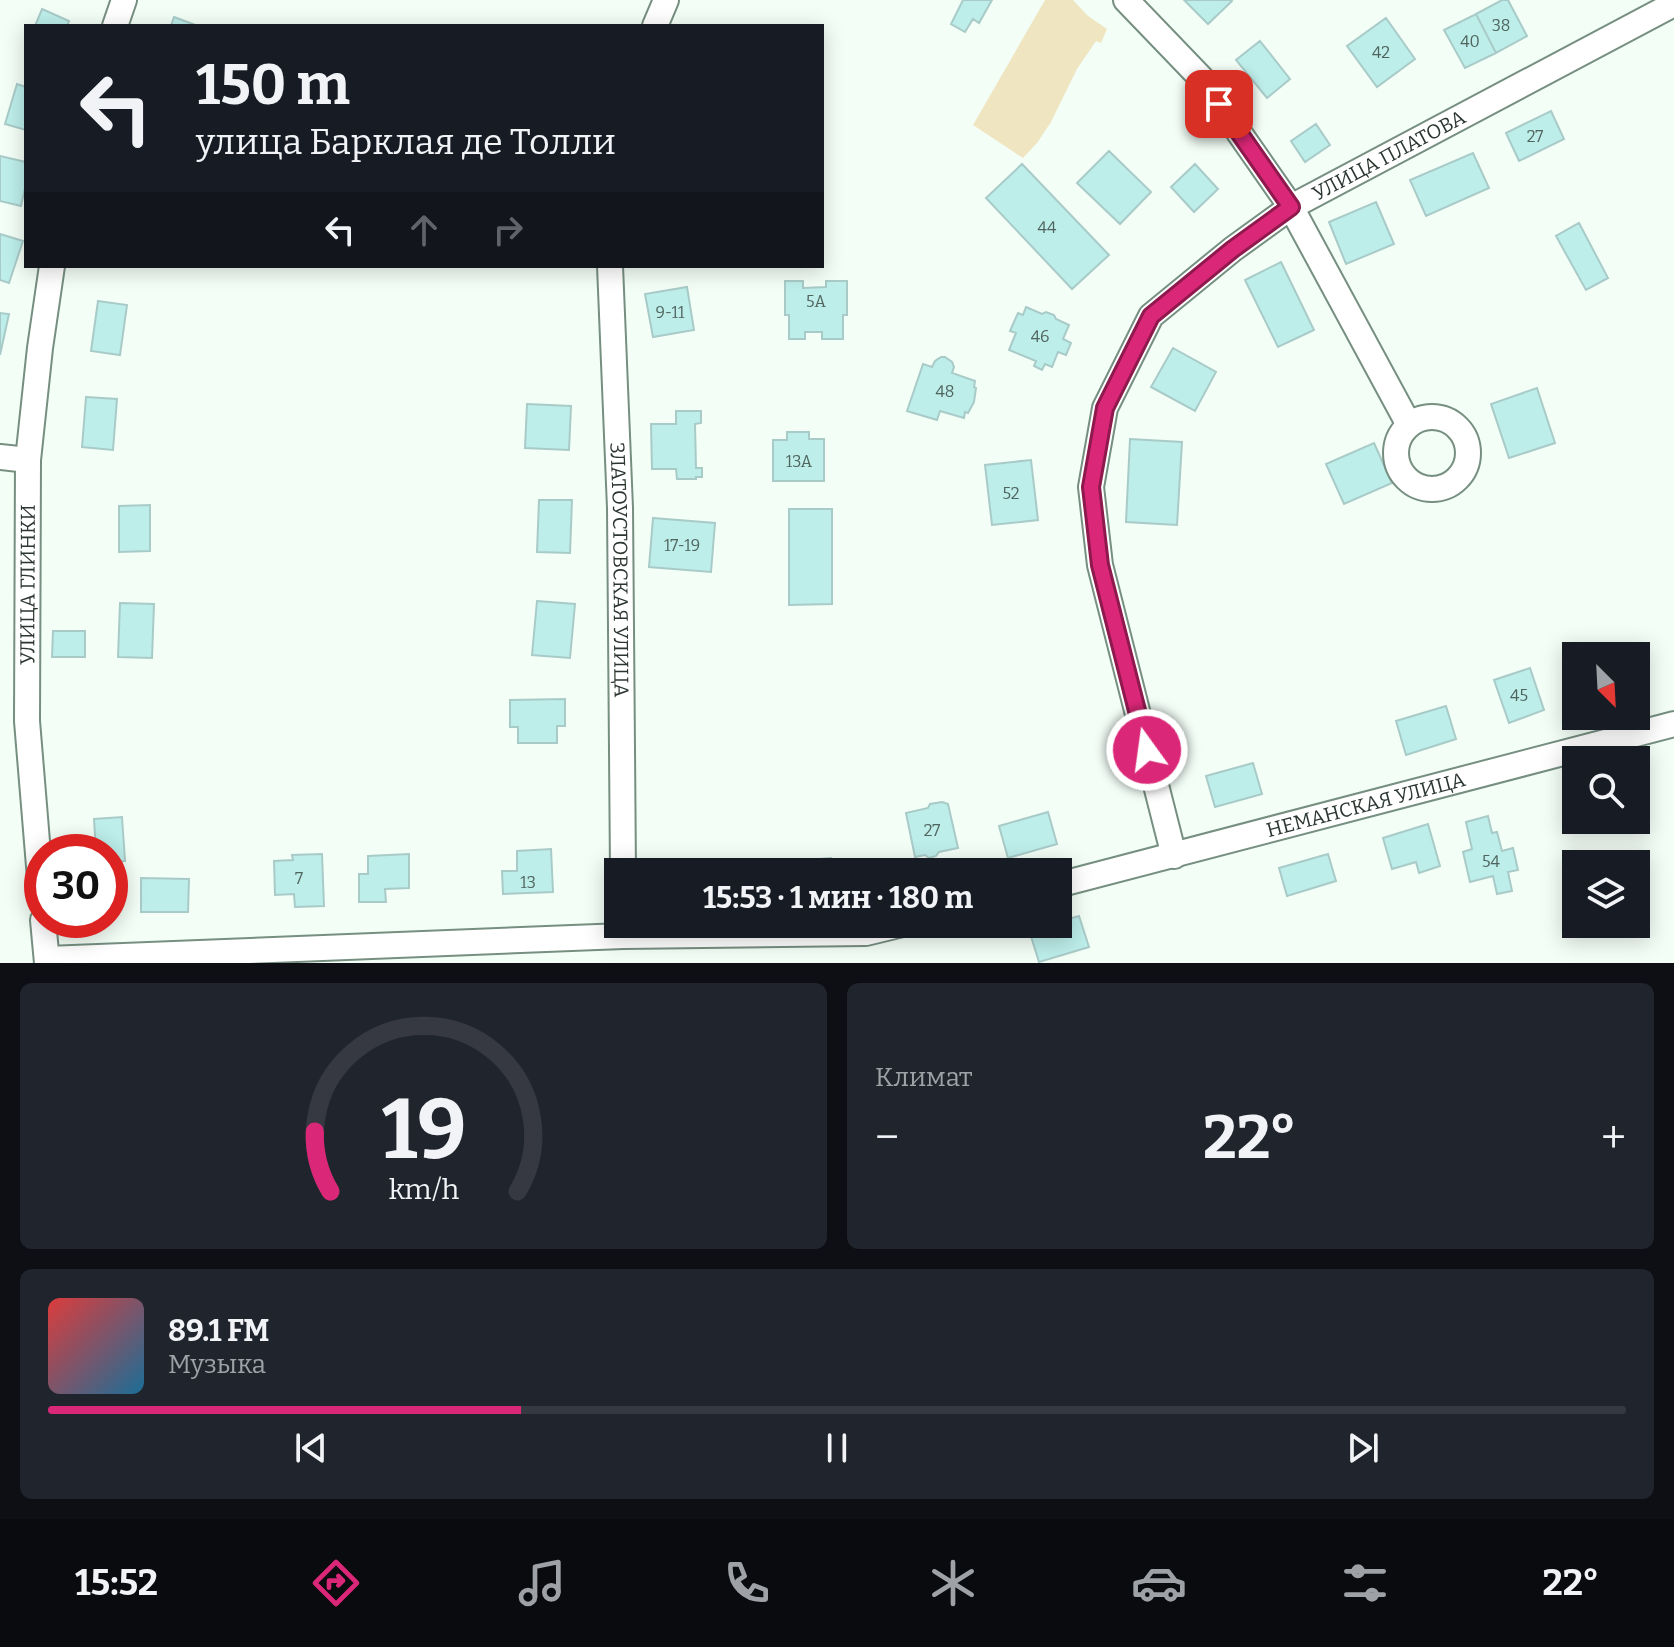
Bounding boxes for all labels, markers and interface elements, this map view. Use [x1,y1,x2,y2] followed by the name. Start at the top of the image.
[1492,16,1510,35] house number: 38
[1460,32,1480,51] house number: 40
[1372,43,1390,62] house number: 42
[196,52,350,119] text: 150 m
[64,56,168,160] icon: left
[1185,70,1253,138] pin
[1197,82,1241,126] icon: arrive
[1308,105,1470,205] street label: УЛИЦА ПЛАТОВА
[196,120,616,164] text: улица Барклая де Толли
[1527,127,1543,146] house number: 27
[318,208,362,252] icon: left
[402,208,446,252] icon: ahead
[486,208,530,252] icon: right
[1038,218,1057,237] house number: 44
[806,292,827,311] house number: 5А
[655,303,685,322] house number: 9-11
[1031,327,1049,346] house number: 46
[936,382,954,401] house number: 48
[605,442,634,698] street label: ЗЛАТОУСТОВСКАЯ УЛИЦА
[786,452,813,471] house number: 13А
[1003,484,1019,503] house number: 52
[15,504,40,665] street label: УЛИЦА ГЛИНКИ
[664,536,700,555] house number: 17-19
[1562,642,1650,730] north arrow
[1562,642,1650,938] map controls
[1510,686,1528,705] house number: 45
[1105,708,1189,792] position arrow
[1562,746,1650,834] button: search
[1264,767,1469,842] street label: НЕМАНСКАЯ УЛИЦА
[924,821,940,840] house number: 27
[24,834,128,938] speed limit sign: 30
[1562,850,1650,938] button: layers
[1482,852,1501,871] house number: 54
[295,869,303,888] house number: 7
[520,873,536,892] house number: 13
[703,880,973,916] text: 15:53 · 1 мин · 180 m
[875,1062,972,1093] text: Климат
[381,1080,466,1180] text: 19
[1203,1102,1297,1174] text: 22°
[875,1111,899,1164] text: −
[1601,1111,1626,1164] text: +
[388,1172,459,1207] text: km/h
[168,1313,269,1349] text: 89.1 FM
[168,1349,266,1380] text: Музыка
[289,1426,333,1470] icon: previous
[815,1426,859,1470] icon: pause
[1341,1426,1385,1470] icon: next
[308,1555,364,1611] icon: directions
[514,1555,570,1611] icon: music
[719,1555,775,1611] icon: phone
[925,1555,981,1611] icon: climate
[1131,1555,1187,1611] icon: car
[1337,1555,1393,1611] icon: filters
[75,1561,158,1605] text: 15:52
[1543,1561,1599,1605] text: 22°

